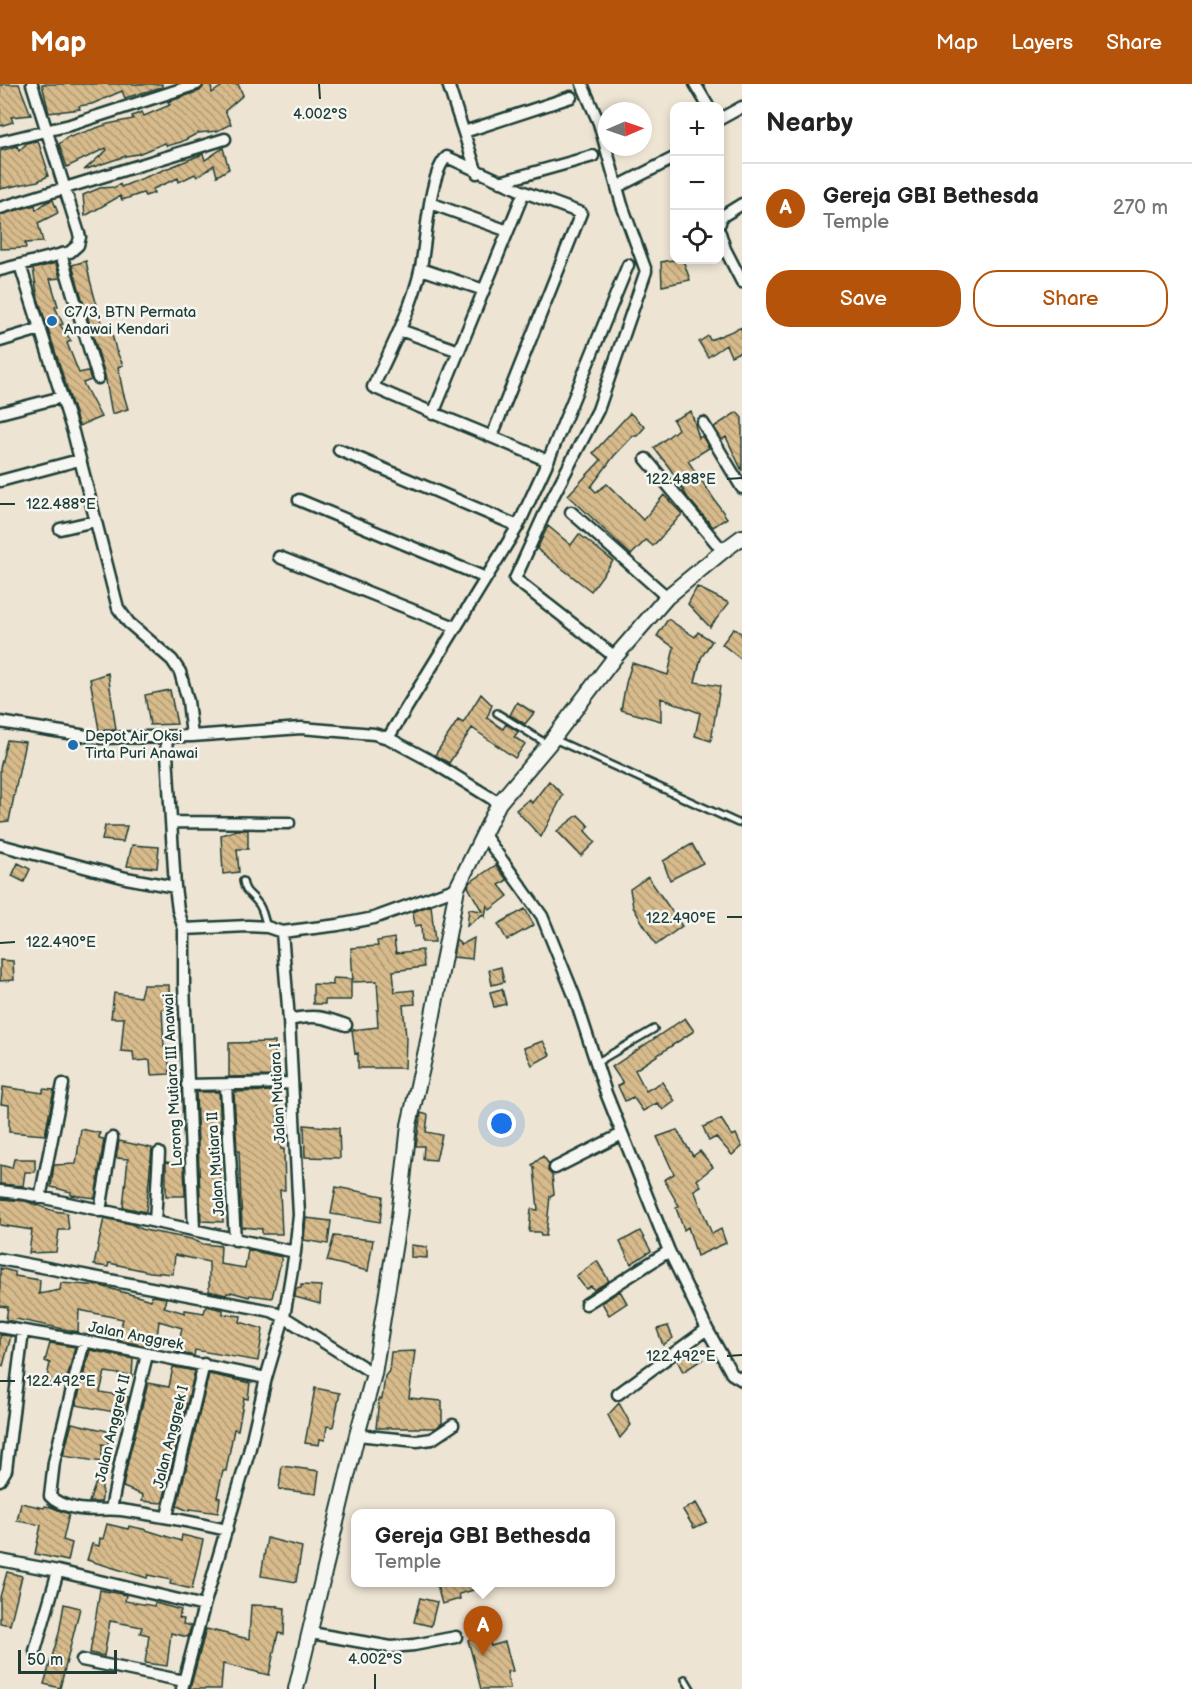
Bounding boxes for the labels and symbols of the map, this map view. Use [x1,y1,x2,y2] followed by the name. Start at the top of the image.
[598,102,652,156] north arrow
[293,105,347,124] text: 4.002°S
[64,303,196,339] place label: C7/3, BTN Permata Anawai Kendari
[45,314,59,328] marker: C7/3, BTN Permata Anawai Kendari
[646,470,716,489] text: 122.488°E
[26,495,96,514] text: 122.488°E
[85,727,198,763] place label: Depot Air Oksi Tirta Puri Anawai
[66,738,80,752] marker: Depot Air Oksi Tirta Puri Anawai
[646,909,716,928] text: 122.490°E
[26,933,96,952] text: 122.490°E
[159,993,187,1167] street label: Lorong Mutiara III Anawai
[266,1042,290,1144] street label: Jalan Mutiara I
[487,1109,516,1138] your location
[203,1111,229,1217] street label: Jalan Mutiara II
[87,1317,186,1355] street label: Jalan Anggrek
[646,1347,716,1366] text: 122.492°E
[26,1372,96,1391] text: 122.492°E
[91,1372,135,1484] street label: Jalan Anggrek II
[149,1383,193,1490] street label: Jalan Anggrek I
[464,1606,502,1656] pin: A
[18,1647,117,1674] scale bar
[348,1650,402,1669] text: 4.002°S

